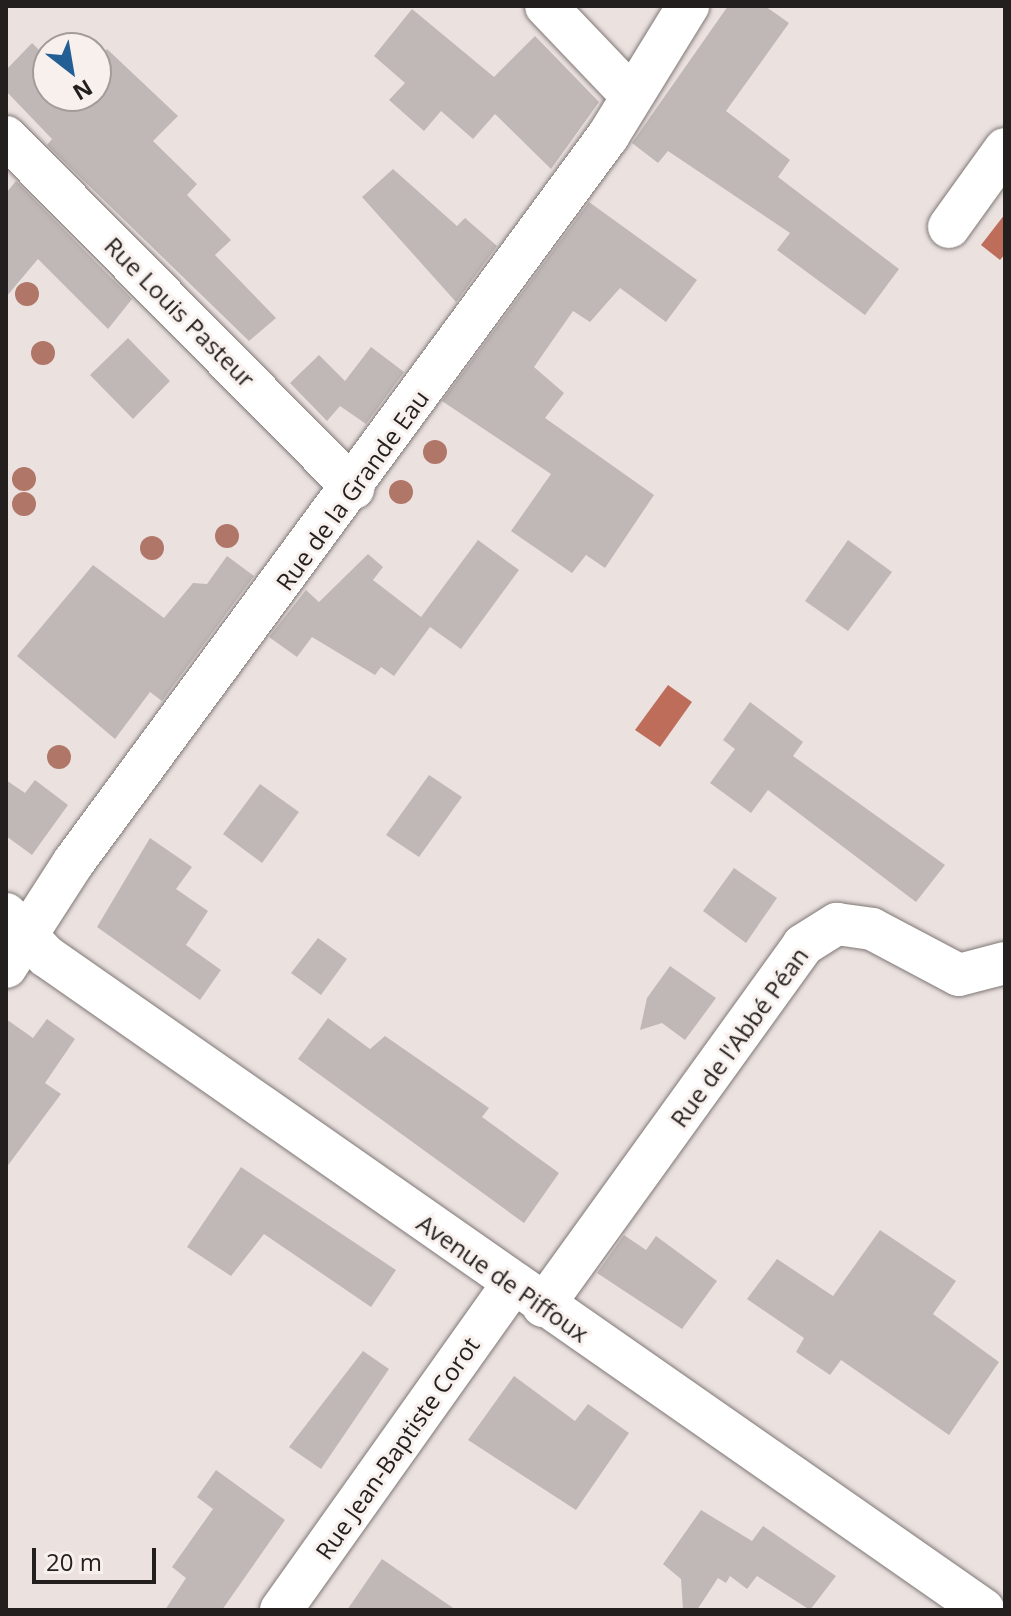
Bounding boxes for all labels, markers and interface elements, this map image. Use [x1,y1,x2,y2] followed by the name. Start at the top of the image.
[32,32,112,112] north arrow
[68,73,99,108] text: N
[99,231,261,393] street label: Rue Louis Pasteur
[270,384,434,596] street label: Rue de la Grande Eau
[664,941,814,1133] street label: Rue de l'Abbé Péan
[412,1208,594,1348] street label: Avenue de Piffoux
[309,1331,485,1565] street label: Rue Jean-Baptiste Corot
[36,1532,160,1582] scale bar
[46,1545,102,1578] text: 20 m

